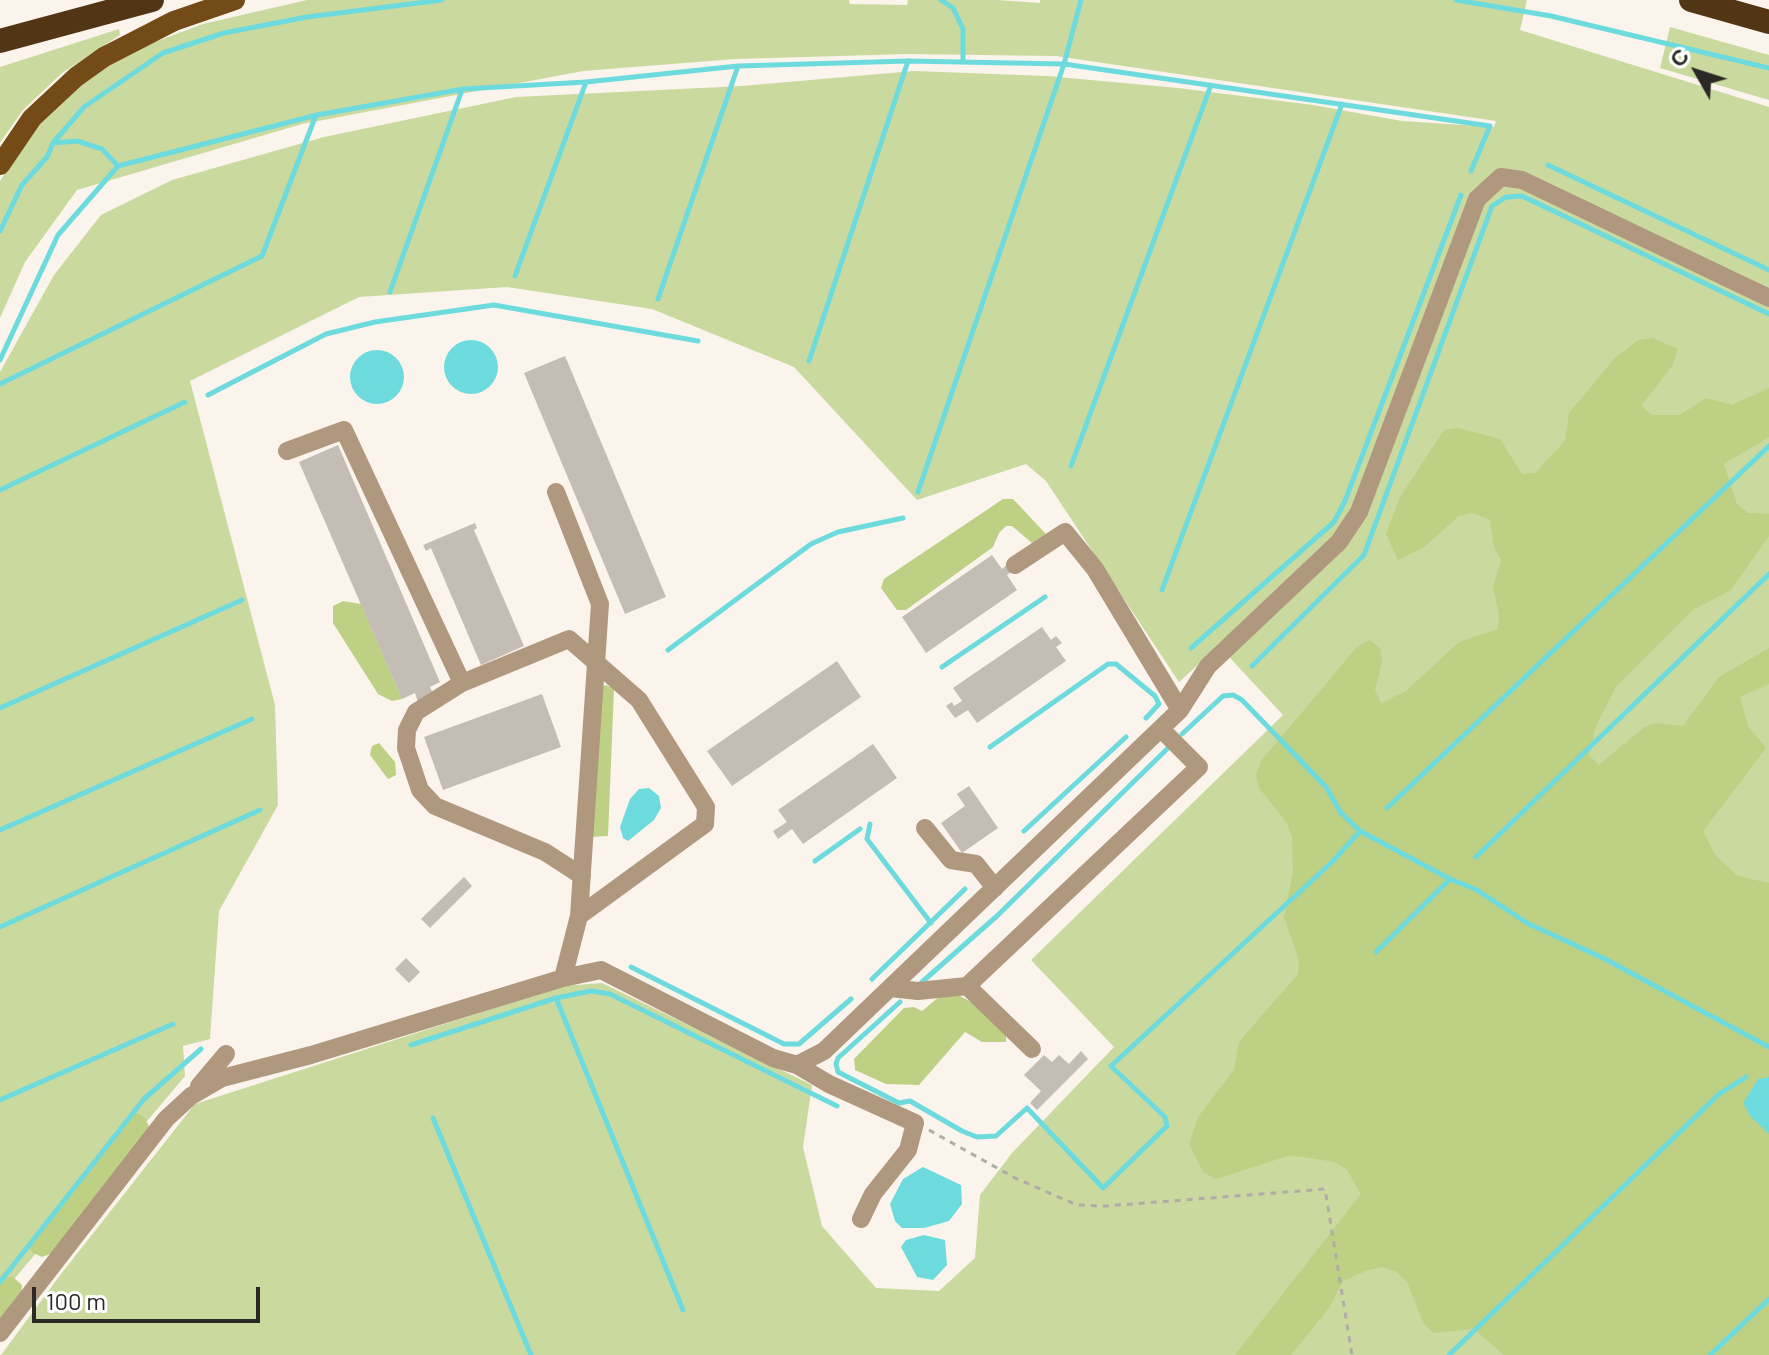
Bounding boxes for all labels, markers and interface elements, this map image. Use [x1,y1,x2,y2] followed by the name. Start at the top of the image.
[1657,32,1737,112] north arrow
[1663,43,1693,71] text: С
[36,1271,264,1321] scale bar
[46,1286,106,1315] text: 100 m

